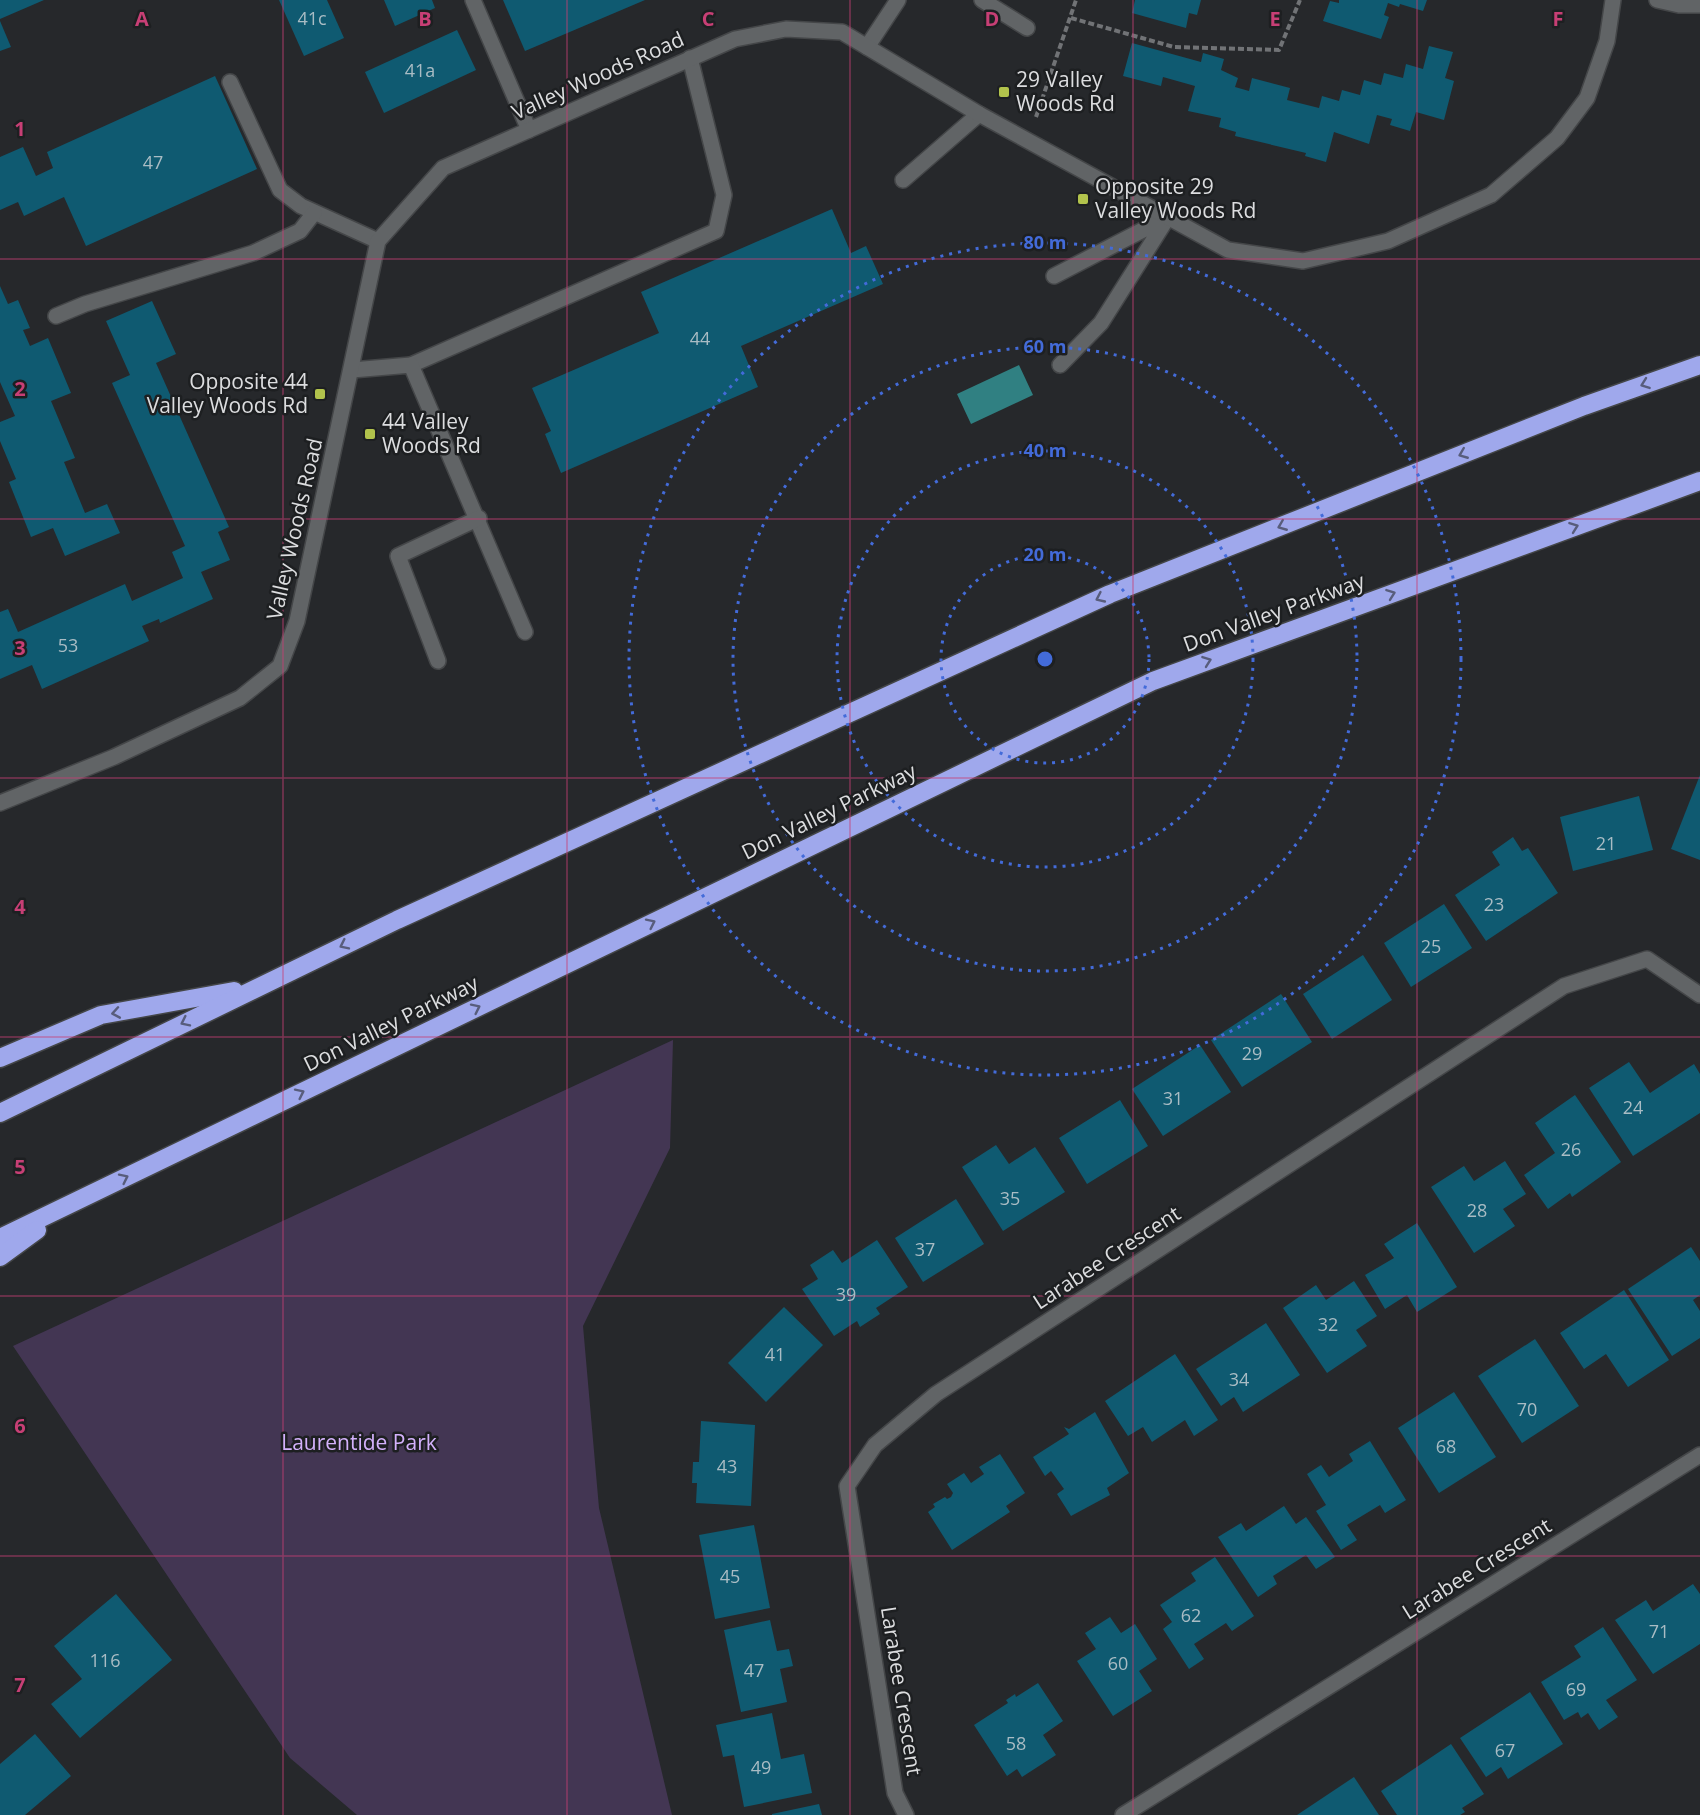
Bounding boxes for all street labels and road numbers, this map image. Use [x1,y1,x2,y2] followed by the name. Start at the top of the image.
[507,25,688,126] street label: Valley Woods Road
[260,435,329,622] street label: Valley Woods Road
[1179,566,1369,658] street label: Don Valley Parkway
[737,756,921,866] street label: Don Valley Parkway
[299,968,483,1078] street label: Don Valley Parkway
[1027,1199,1186,1315] street label: Larabee Crescent
[1397,1511,1556,1625] street label: Larabee Crescent
[875,1604,929,1777] street label: Larabee Crescent

